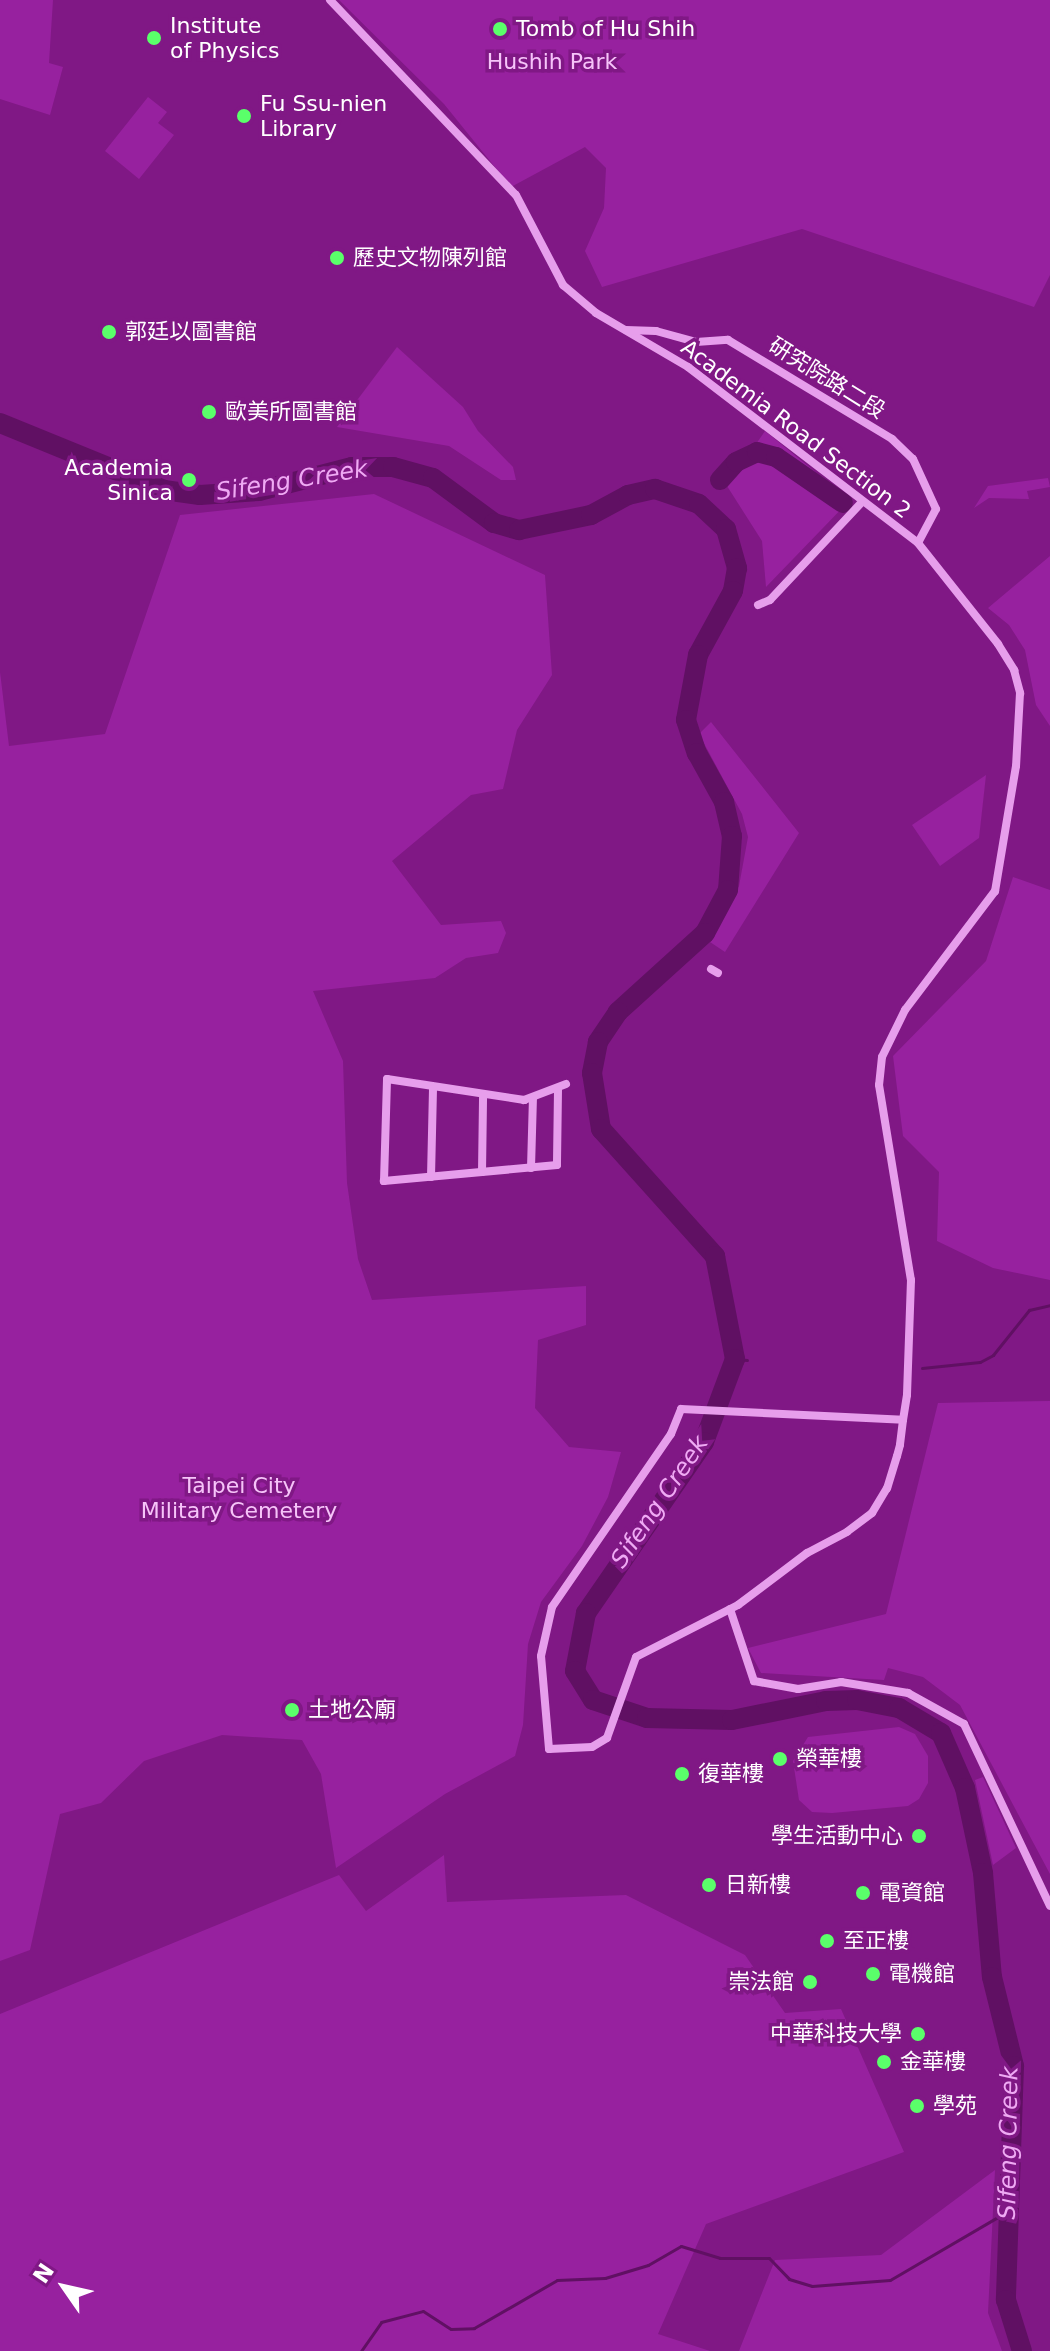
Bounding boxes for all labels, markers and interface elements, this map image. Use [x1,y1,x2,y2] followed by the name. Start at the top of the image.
[170,12,280,64] place label: Institute of Physics
[516,16,695,42] place label: Tomb of Hu Shih
[491,20,509,38] marker: Tomb of Hu Shih
[145,29,163,47] marker: Institute of Physics
[487,49,617,75] park label: Hushih Park
[260,90,387,142] place label: Fu Ssu-nien Library
[235,107,253,125] marker: Fu Ssu-nien Library
[353,245,507,271] place label: 歷史文物陳列館
[328,249,346,267] marker: 歷史文物陳列館
[125,319,257,345] place label: 郭廷以圖書館
[100,323,118,341] marker: 郭廷以圖書館
[764,332,890,424] street label: 研究院路二段
[676,334,916,524] street label: Academia Road Section 2
[225,399,357,425] place label: 歐美所圖書館
[200,403,218,421] marker: 歐美所圖書館
[64,454,173,506] place label: Academia Sinica
[214,455,370,507] water label: Sifeng Creek
[180,471,198,489] marker: Academia Sinica
[605,1430,715,1574] water label: Sifeng Creek
[141,1472,337,1524] park label: Taipei City Military Cemetery
[308,1697,396,1723] place label: 土地公廟
[283,1701,301,1719] marker: 土地公廟
[796,1746,862,1772] place label: 榮華樓
[771,1750,789,1768] marker: 榮華樓
[698,1761,764,1787] place label: 復華樓
[673,1765,691,1783] marker: 復華樓
[771,1823,903,1849] place label: 學生活動中心
[910,1827,928,1845] marker: 學生活動中心
[725,1872,791,1898] place label: 日新樓
[700,1876,718,1894] marker: 日新樓
[879,1880,945,1906] place label: 電資館
[854,1884,872,1902] marker: 電資館
[843,1928,909,1954] place label: 至正樓
[818,1932,836,1950] marker: 至正樓
[889,1961,955,1987] place label: 電機館
[864,1965,882,1983] marker: 電機館
[728,1969,794,1995] place label: 崇法館
[801,1973,819,1991] marker: 崇法館
[770,2021,902,2047] place label: 中華科技大學
[909,2025,927,2043] marker: 中華科技大學
[900,2049,966,2075] place label: 金華樓
[875,2053,893,2071] marker: 金華樓
[993,2066,1025,2220] water label: Sifeng Creek
[933,2093,977,2119] place label: 學苑
[908,2097,926,2115] marker: 學苑
[24,2247,104,2327] north arrow
[28,2259,59,2288] text: N

